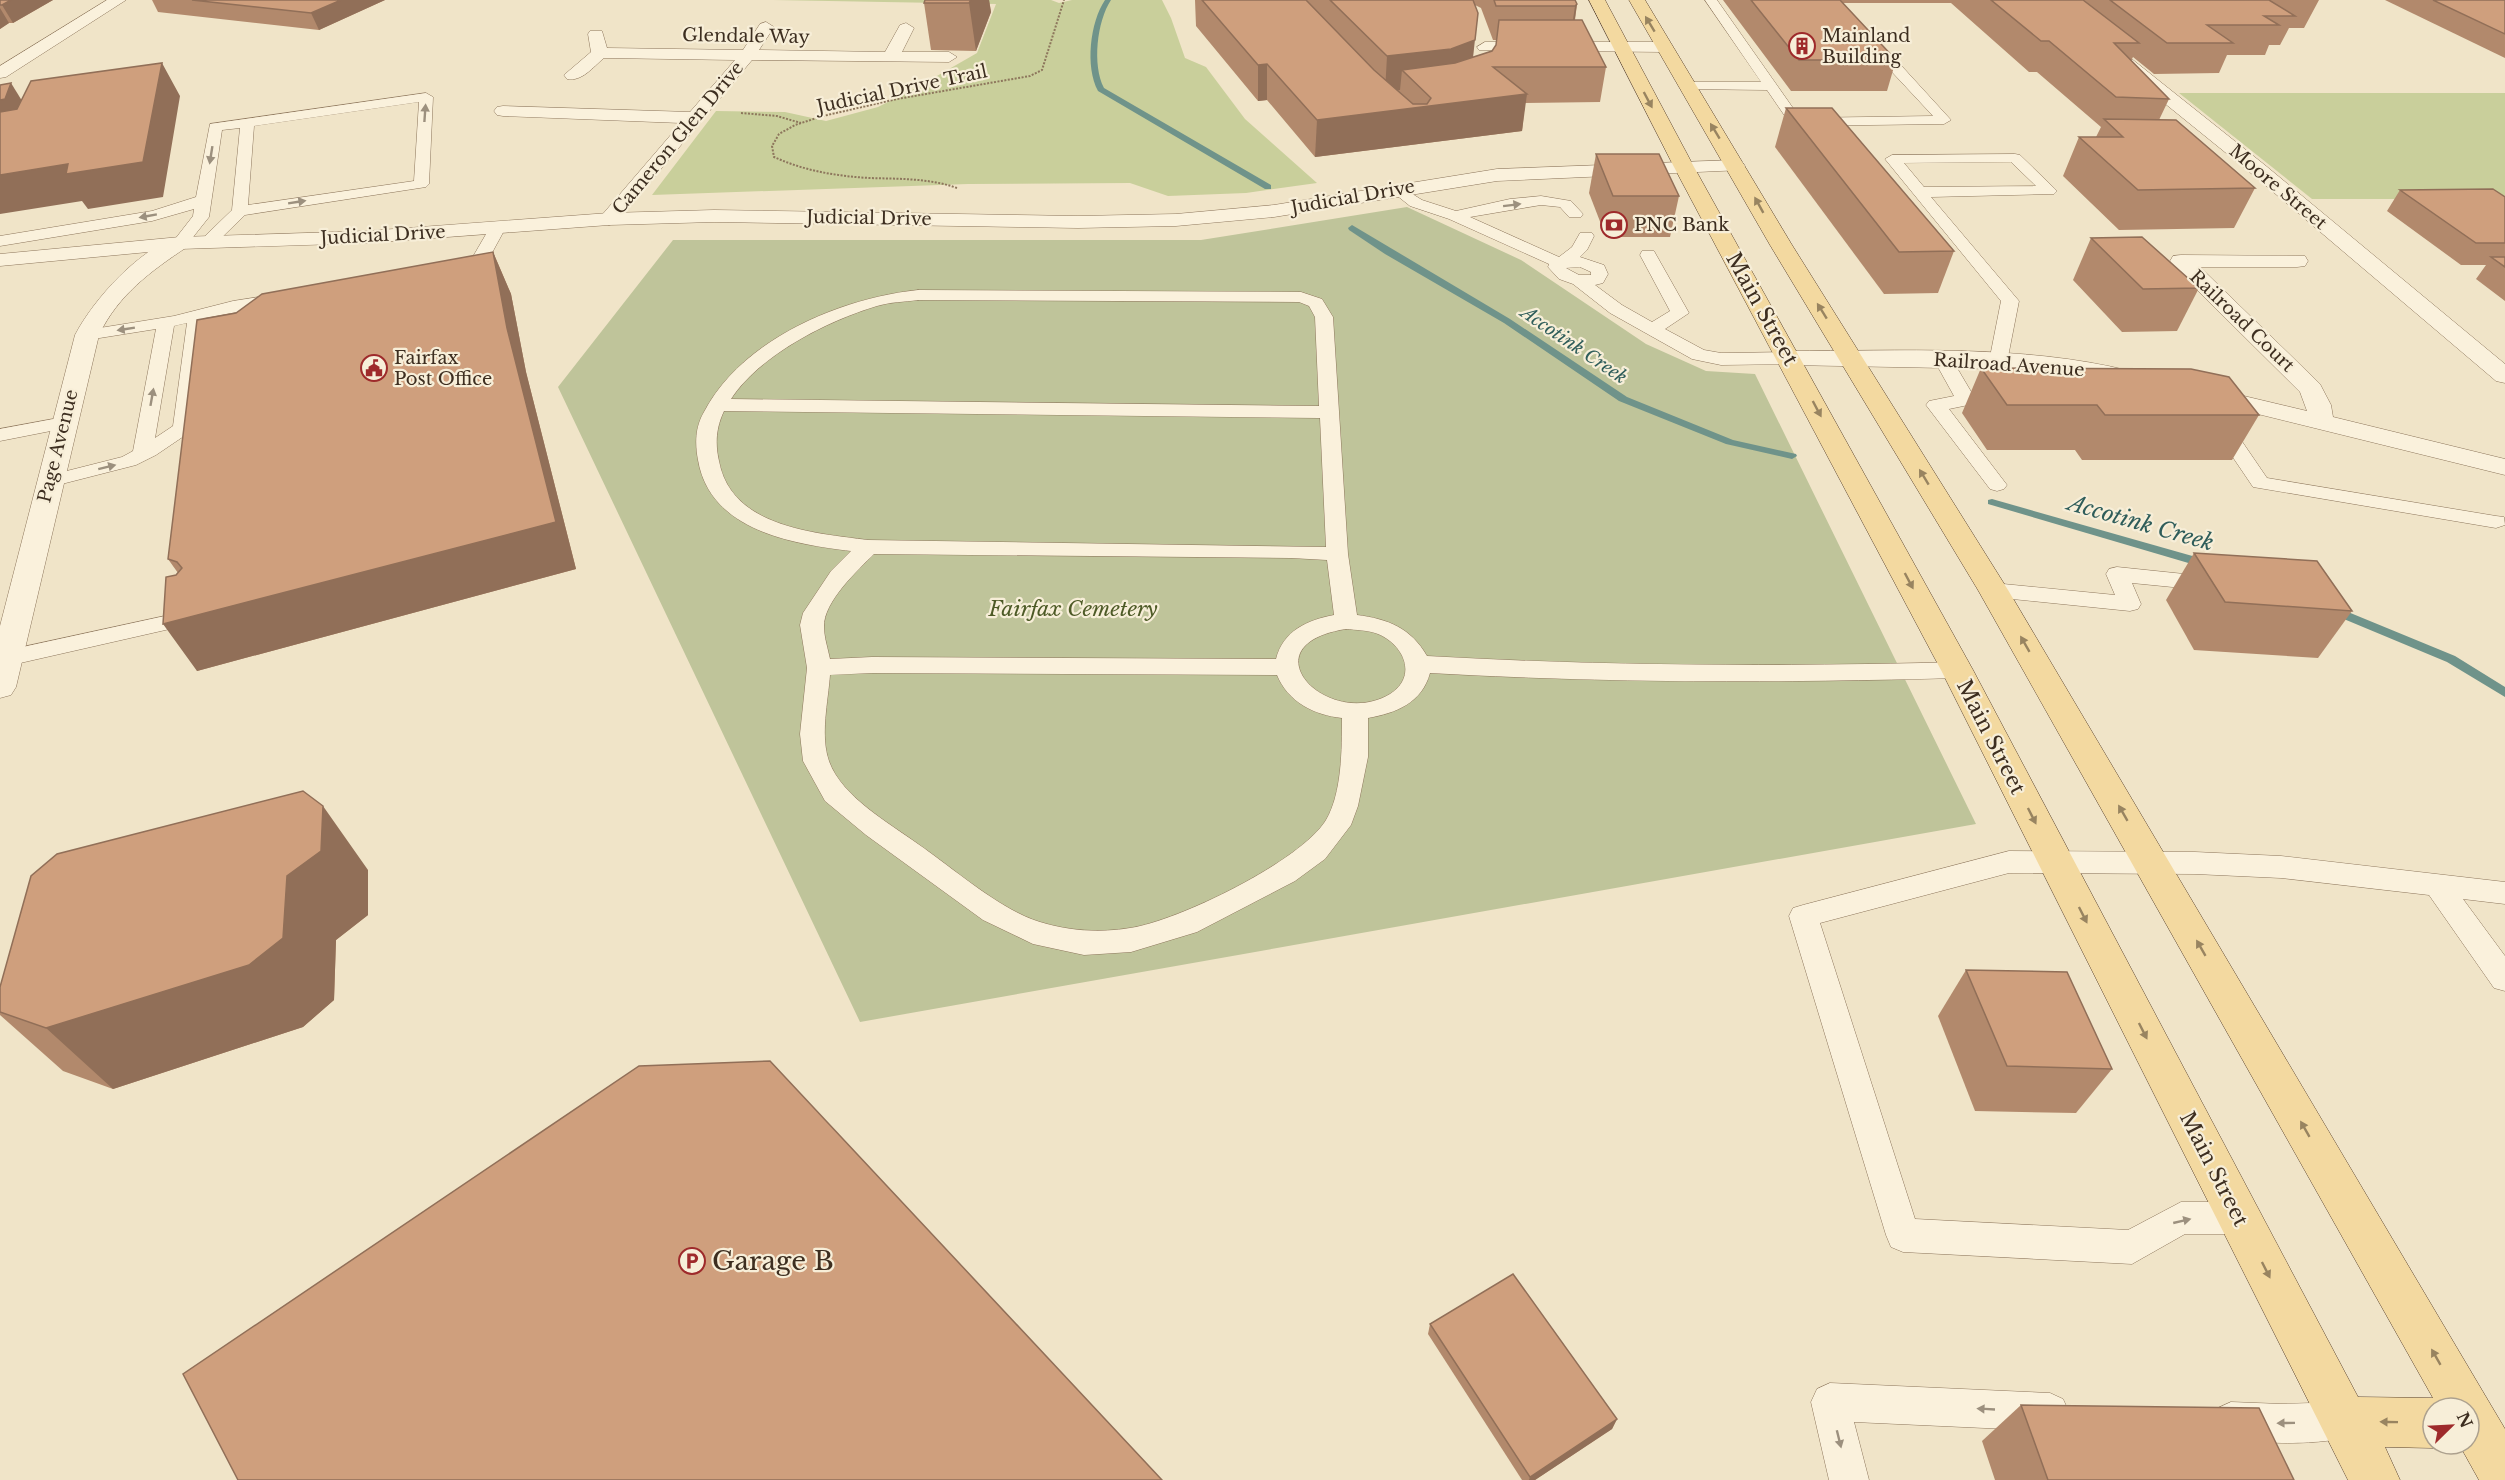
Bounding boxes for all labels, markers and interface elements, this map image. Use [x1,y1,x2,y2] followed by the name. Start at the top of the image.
[1645,16,1656,32] one-way arrow
[682,24,810,48] street label: Glendale Way
[1822,25,1911,68] place label: Mainland Building
[1787,31,1817,61] building icon: Mainland Building
[608,57,748,219] street label: Cameron Glen Drive
[813,60,989,118] street label: Judicial Drive Trail
[1643,91,1653,108] one-way arrow
[421,104,430,123] one-way arrow
[1710,122,1720,139] one-way arrow
[2225,140,2331,234] street label: Moore Street
[206,146,215,165] one-way arrow
[1287,175,1417,219] street label: Judicial Drive
[1754,196,1764,213] one-way arrow
[288,198,307,207] one-way arrow
[1503,200,1522,209] one-way arrow
[804,206,932,230] street label: Judicial Drive
[1599,210,1629,240] bank icon: PNC Bank
[138,212,157,221] one-way arrow
[1634,214,1729,236] place label: PNC Bank
[318,221,446,249] street label: Judicial Drive
[1720,248,1804,370] street label: Main Street
[2185,265,2299,377] street label: Railroad Court
[1515,300,1631,389] water label: Accotink Creek
[1817,303,1828,319] one-way arrow
[117,324,136,333] one-way arrow
[394,347,492,390] place label: Fairfax Post Office
[1933,349,2085,381] street label: Railroad Avenue
[359,353,389,383] public building icon: Fairfax Post Office
[33,387,83,505] street label: Page Avenue
[148,387,157,406] one-way arrow
[1812,401,1822,418] one-way arrow
[98,461,116,471] one-way arrow
[1919,469,1930,485] one-way arrow
[2062,488,2217,557] water label: Accotink Creek
[1904,573,1914,590] one-way arrow
[987,596,1158,622] park label: Fairfax Cemetery
[2019,636,2030,652] one-way arrow
[1951,675,2031,799] street label: Main Street
[2117,805,2128,821] one-way arrow
[2027,807,2037,824] one-way arrow
[2078,906,2088,923] one-way arrow
[2196,939,2206,956] one-way arrow
[2138,1023,2148,1040] one-way arrow
[2174,1107,2254,1231] street label: Main Street
[2300,1120,2310,1137] one-way arrow
[2173,1215,2192,1225] one-way arrow
[712,1245,834,1277] place label: Garage B
[677,1246,707,1276] parking icon: Garage B
[2262,1262,2271,1279] one-way arrow
[2431,1348,2441,1365] one-way arrow
[2421,1396,2481,1456] north arrow
[1977,1405,1996,1414] one-way arrow
[2453,1409,2477,1431] text: N
[2379,1417,2398,1427] one-way arrow
[2277,1418,2296,1428] one-way arrow
[1835,1430,1844,1448] one-way arrow

